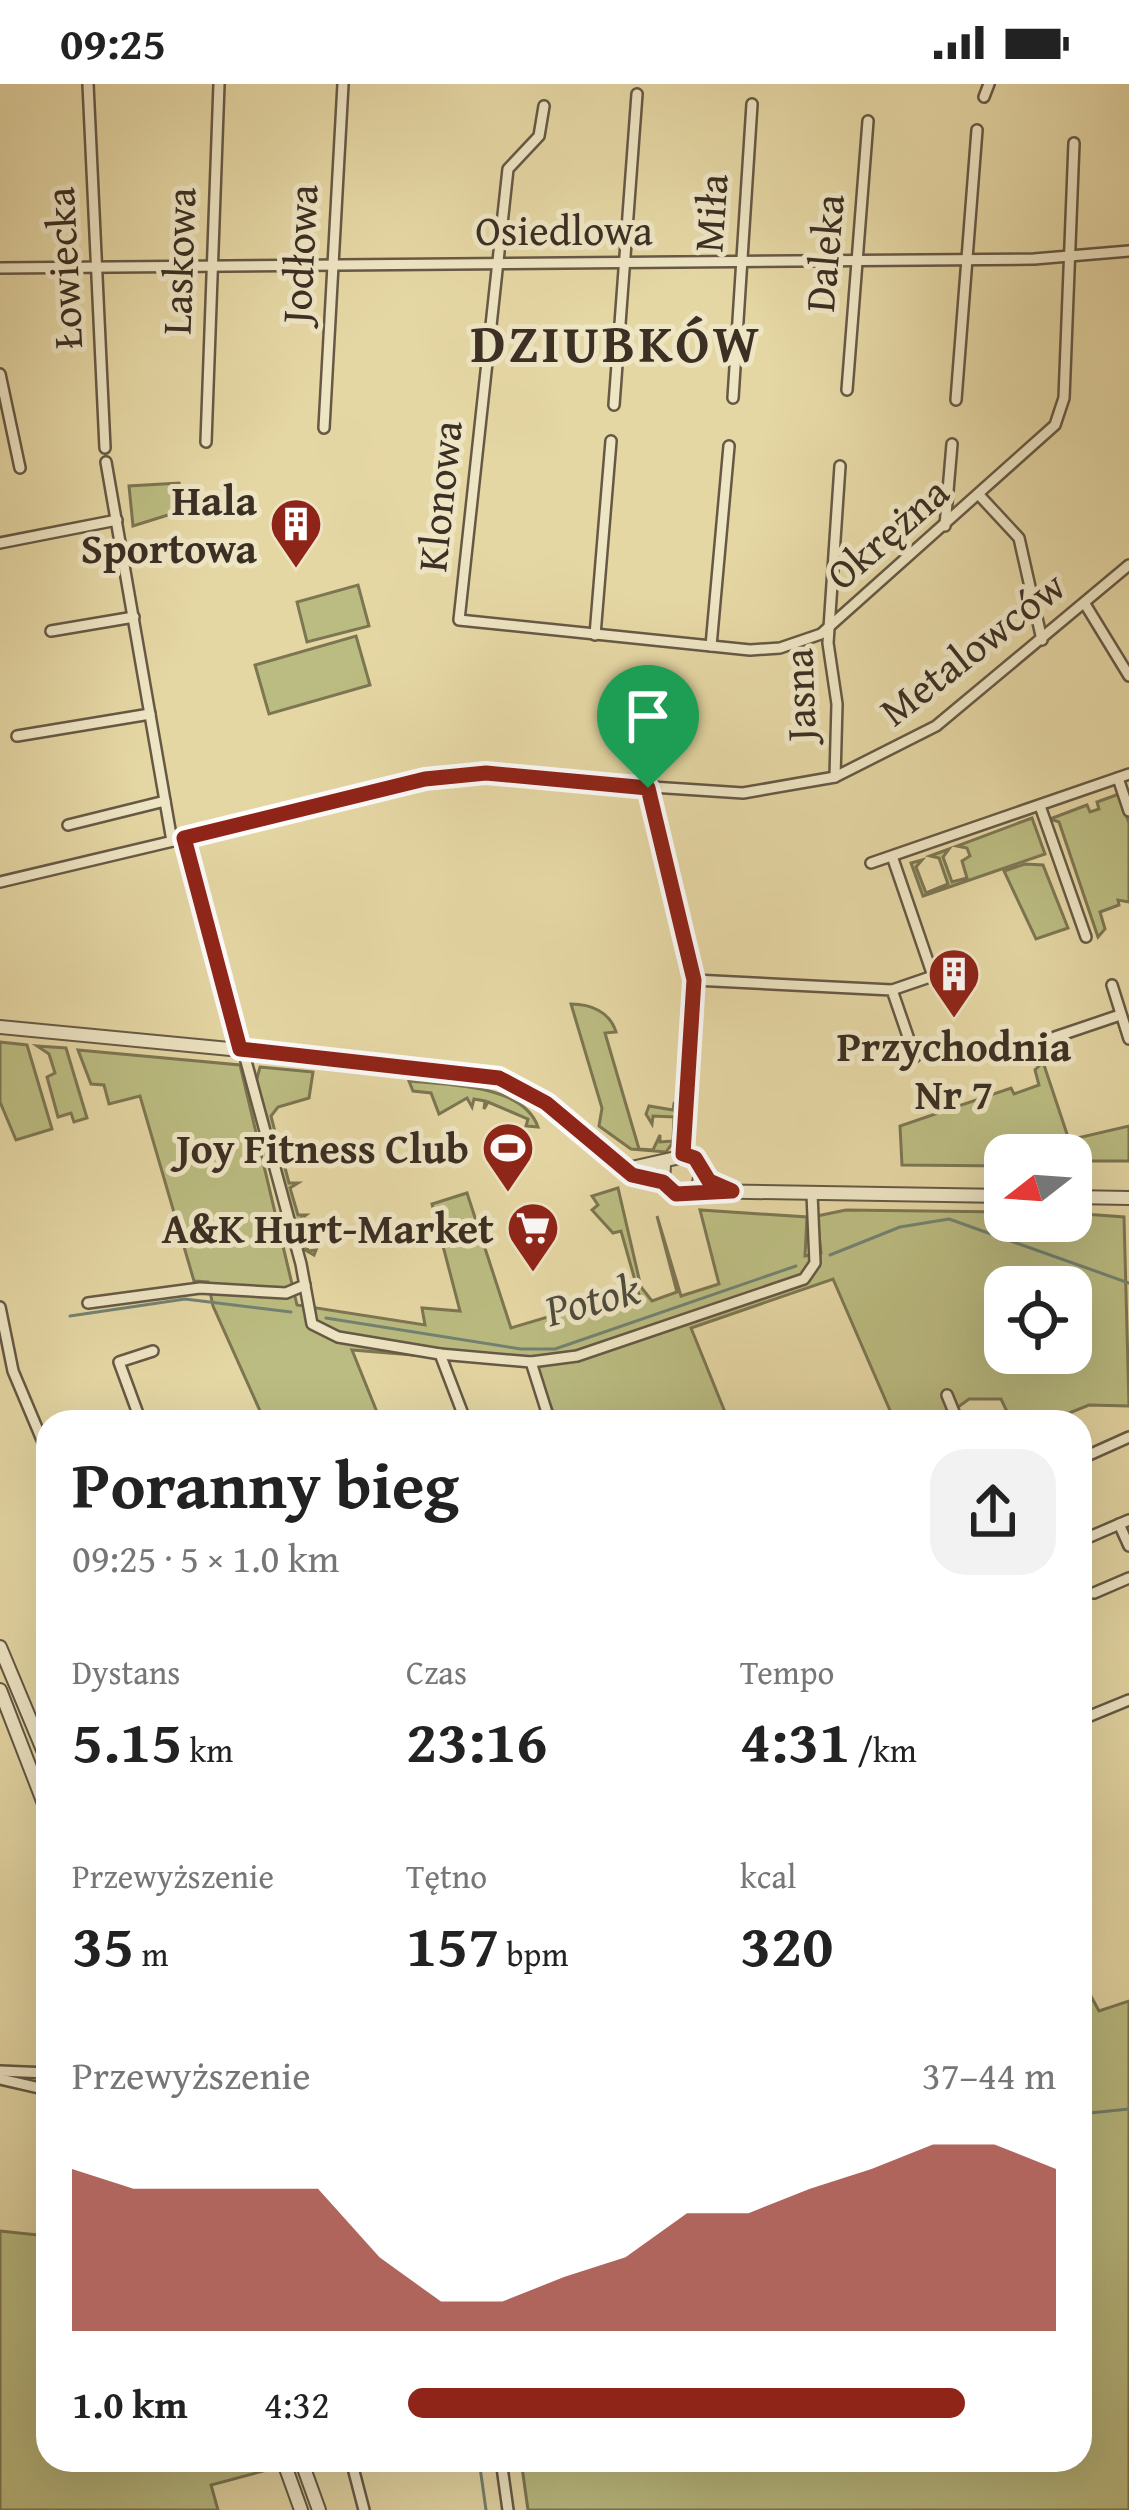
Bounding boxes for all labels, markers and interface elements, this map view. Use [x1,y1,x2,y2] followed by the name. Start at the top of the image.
[60,10,166,75] text: 09:25
[676,172,743,254] street label: Miła
[264,183,333,330] street label: Jodłowa
[28,186,97,350] street label: Łowiecka
[144,186,211,336] street label: Laskowa
[788,191,859,314] street label: Daleka
[475,199,653,260] street label: Osiedlowa
[471,303,761,382] district label: DZIUBKÓW
[400,417,477,574] street label: Klonowa
[812,462,962,603] street label: Okrężna
[81,469,257,578] place label: Hala Sportowa
[268,496,324,570] building icon: Hala Sportowa
[866,555,1078,740] street label: Metalowców
[766,647,831,748] street label: Jasna
[597,665,699,788] pin
[615,683,681,749] icon: arrive
[926,946,982,1020] building icon: Przychodnia Nr 7
[837,1015,1072,1124] place label: Przychodnia Nr 7
[170,1117,469,1178] place label: Joy Fitness Club
[480,1120,536,1194] sports icon: Joy Fitness Club
[984,1134,1092,1242] north arrow
[984,1134,1092,1374] map controls
[162,1197,494,1258] place label: A&K Hurt-Market
[505,1200,561,1274] supermarket icon: A&K Hurt-Market
[536,1255,647,1343] water label: Potok
[984,1266,1092,1374] button: locate
[72,1435,459,1532] text: Poranny bieg
[930,1449,1056,1575] button: share
[72,1529,339,1586] text: 09:25 · 5 × 1.0 km
[72,1648,180,1696] text: Dystans
[406,1648,467,1696] text: Czas
[740,1648,834,1696] text: Tempo
[72,1696,182,1784] text: 5.15
[406,1696,547,1784] text: 23:16
[740,1696,850,1784] text: 4:31
[182,1726,233,1774] text: km
[850,1726,917,1774] text: /km
[72,1852,274,1900] text: Przewyższenie
[406,1852,487,1900] text: Tętno
[740,1852,796,1900] text: kcal
[72,1900,134,1988] text: 35
[406,1900,499,1988] text: 157
[740,1900,833,1988] text: 320
[134,1930,168,1978] text: m
[499,1930,568,1978] text: bpm
[72,2046,311,2103] text: Przewyższenie
[922,2046,1056,2103] text: 37–44 m
[72,2375,188,2432] text: 1.0 km
[264,2375,330,2432] text: 4:32

